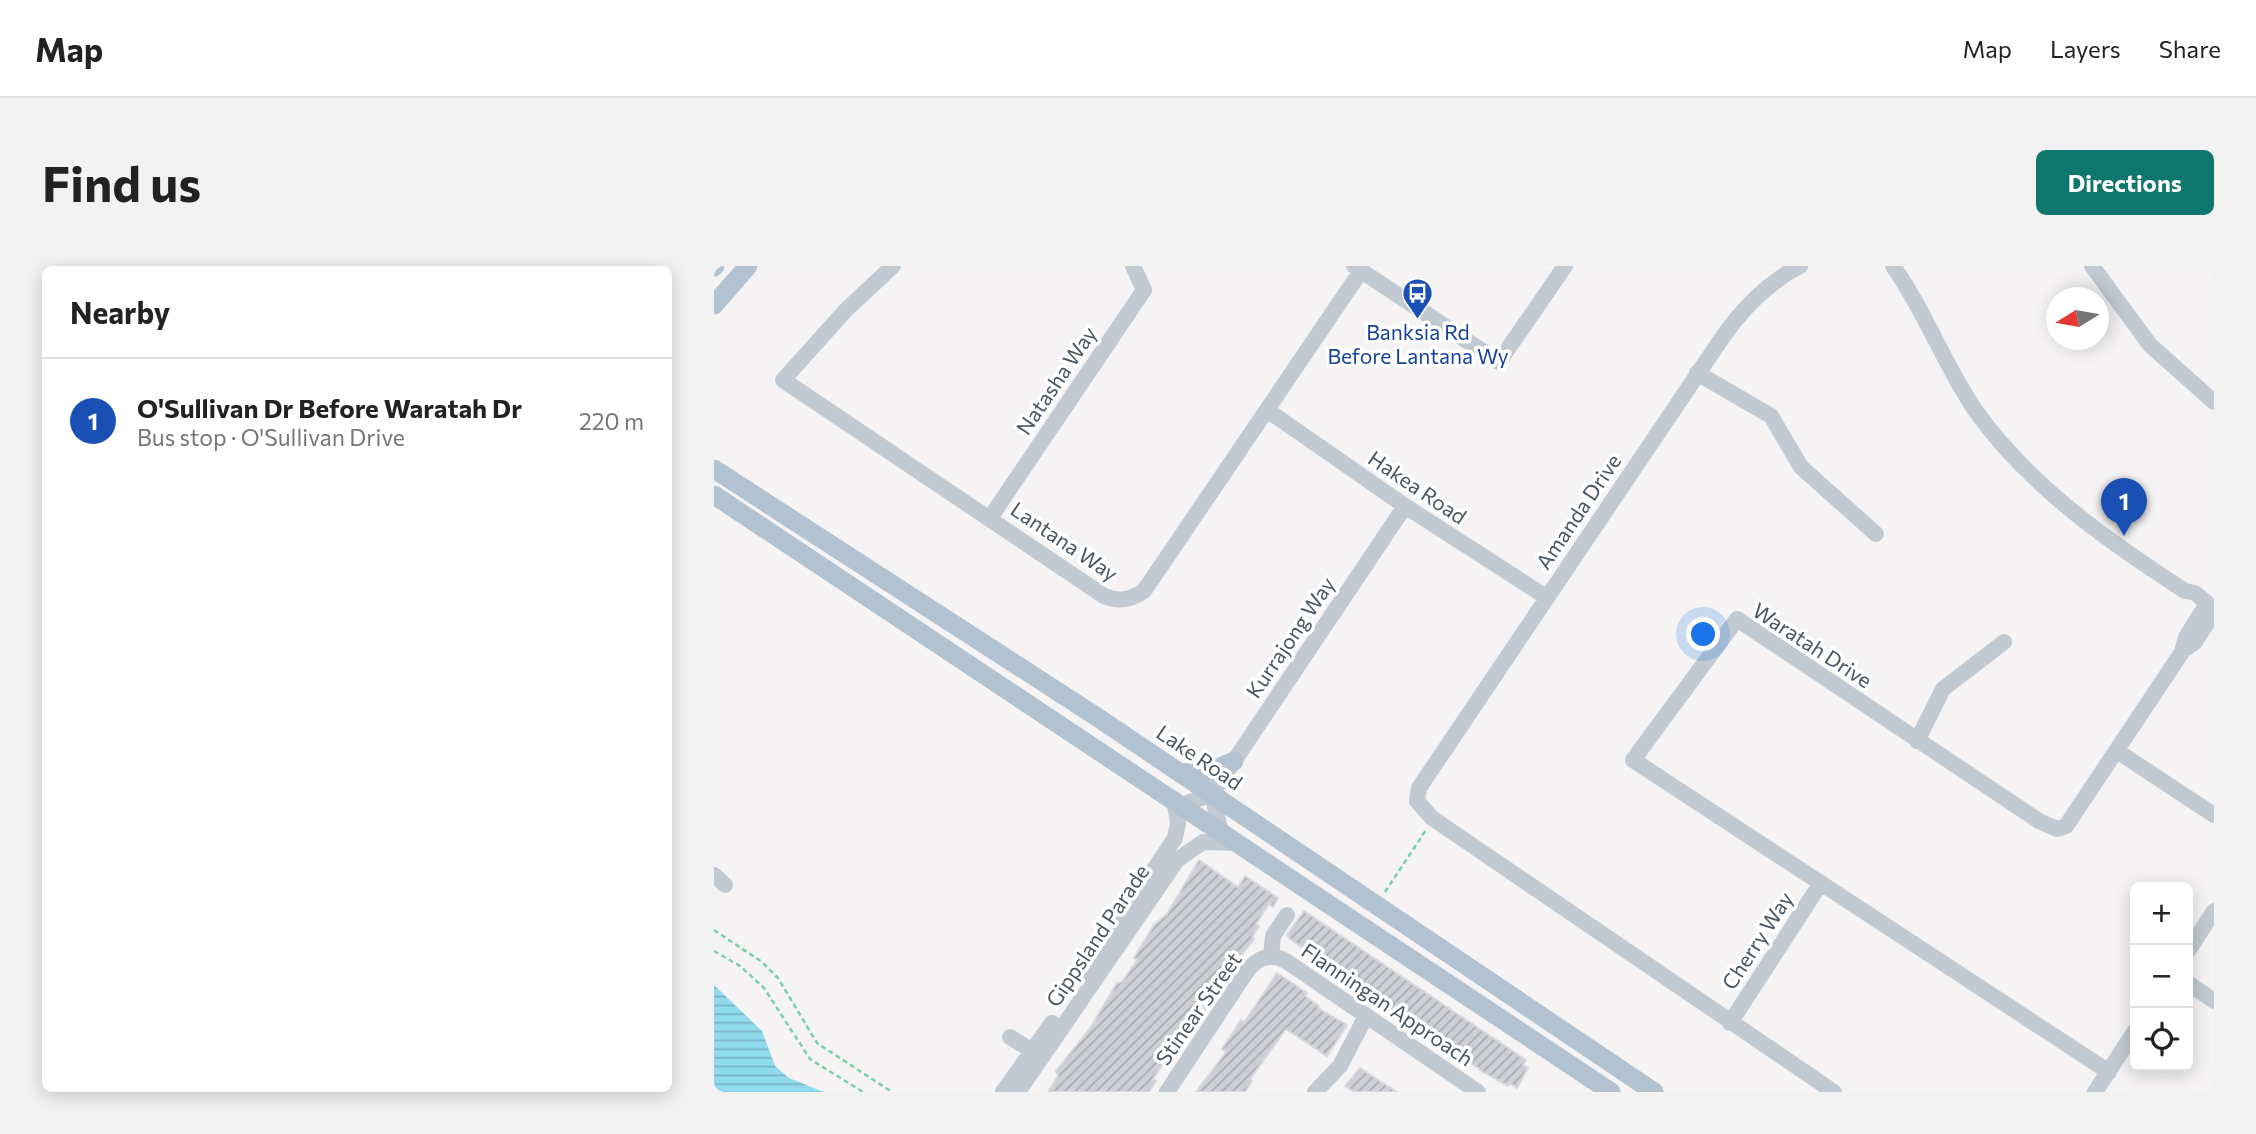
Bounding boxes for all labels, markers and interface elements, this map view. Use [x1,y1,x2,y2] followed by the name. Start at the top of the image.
[35,28,103,69] text: Map
[1963,34,2012,63] text: Map
[2050,34,2121,63] text: Layers
[2159,34,2221,63] text: Share
[2036,150,2214,215] button: Directions
[42,152,201,212] text: Find us
[1401,276,1435,320] bus stop icon: Banksia Rd Before Lantana Wy
[2046,287,2109,350] north arrow
[70,293,170,330] text: Nearby
[1327,319,1509,368] place label: Banksia Rd Before Lantana Wy
[1010,321,1101,439] street label: Natasha Way
[137,392,522,423] text: O'Sullivan Dr Before Waratah Dr
[88,407,98,435] text: 1
[579,407,644,435] text: 220 m
[137,423,405,451] text: Bus stop · O'Sullivan Drive
[1364,445,1472,529] street label: Hakea Road
[1530,449,1626,574] street label: Amanda Drive
[2101,478,2147,536] pin: 1
[1007,496,1123,586] street label: Lantana Way
[1240,572,1339,702] street label: Kurrajong Way
[1749,597,1877,692] street label: Waratah Drive
[1686,617,1720,651] your location
[1152,719,1247,795] street label: Lake Road
[1040,859,1154,1011] street label: Gippsland Parade
[2130,882,2193,1071] map controls
[2130,882,2193,945] button: +
[1716,887,1798,994] street label: Cherry Way
[1297,937,1478,1070] street label: Flanningan Approach
[2130,945,2193,1008] button: −
[1150,947,1246,1069] street label: Stinear Street
[2130,1008,2193,1071] button: locate

